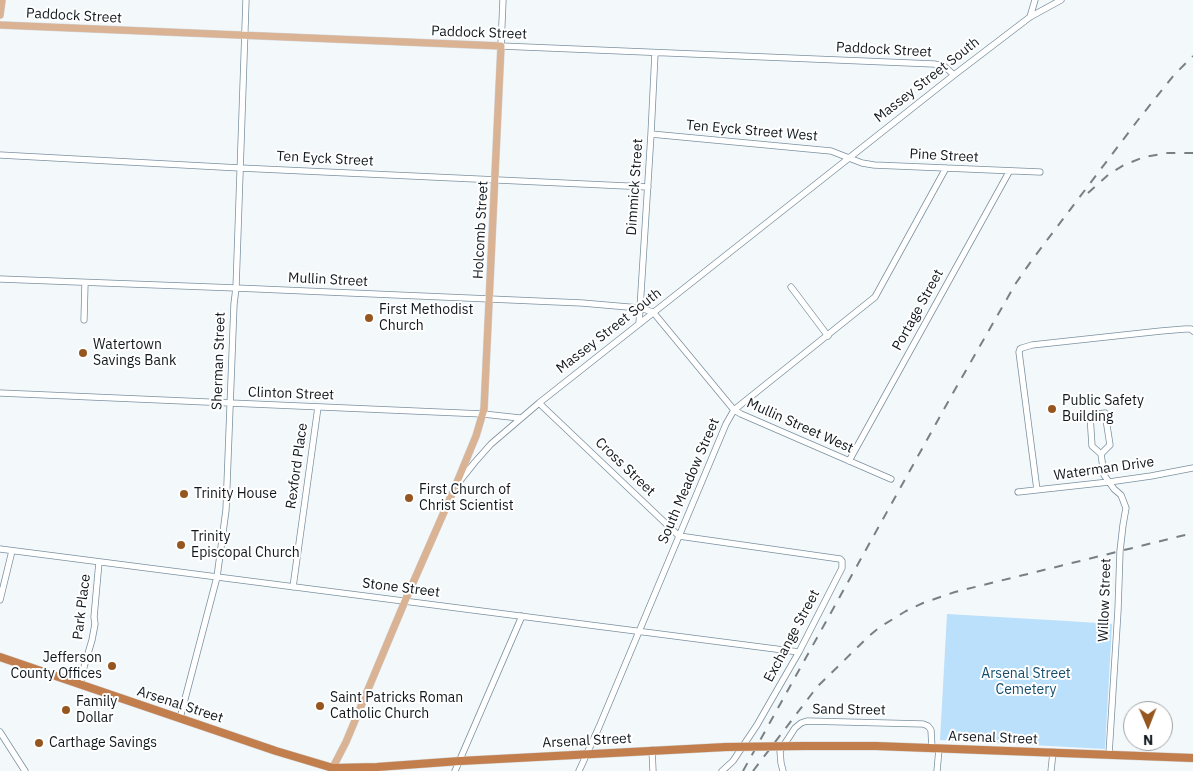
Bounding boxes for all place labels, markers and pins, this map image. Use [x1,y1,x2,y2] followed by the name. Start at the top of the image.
[379,302,473,334] place label: First Methodist Church
[363,312,375,324] marker: First Methodist Church
[93,337,176,370] place label: Watertown Savings Bank
[77,347,89,359] marker: Watertown Savings Bank
[1062,393,1144,426] place label: Public Safety Building
[1046,403,1058,415] marker: Public Safety Building
[419,482,514,514] place label: First Church of Christ Scientist
[194,486,277,502] place label: Trinity House
[178,488,190,500] marker: Trinity House
[403,492,415,504] marker: First Church of Christ Scientist
[191,529,300,562] place label: Trinity Episcopal Church
[175,539,187,551] marker: Trinity Episcopal Church
[11,650,102,682] place label: Jefferson County Offices
[106,660,118,672] marker: Jefferson County Offices
[330,690,463,722] place label: Saint Patricks Roman Catholic Church
[76,694,117,726] place label: Family Dollar
[314,700,326,712] marker: Saint Patricks Roman Catholic Church
[60,704,72,716] marker: Family Dollar
[49,735,157,751] place label: Carthage Savings
[33,737,45,749] marker: Carthage Savings

